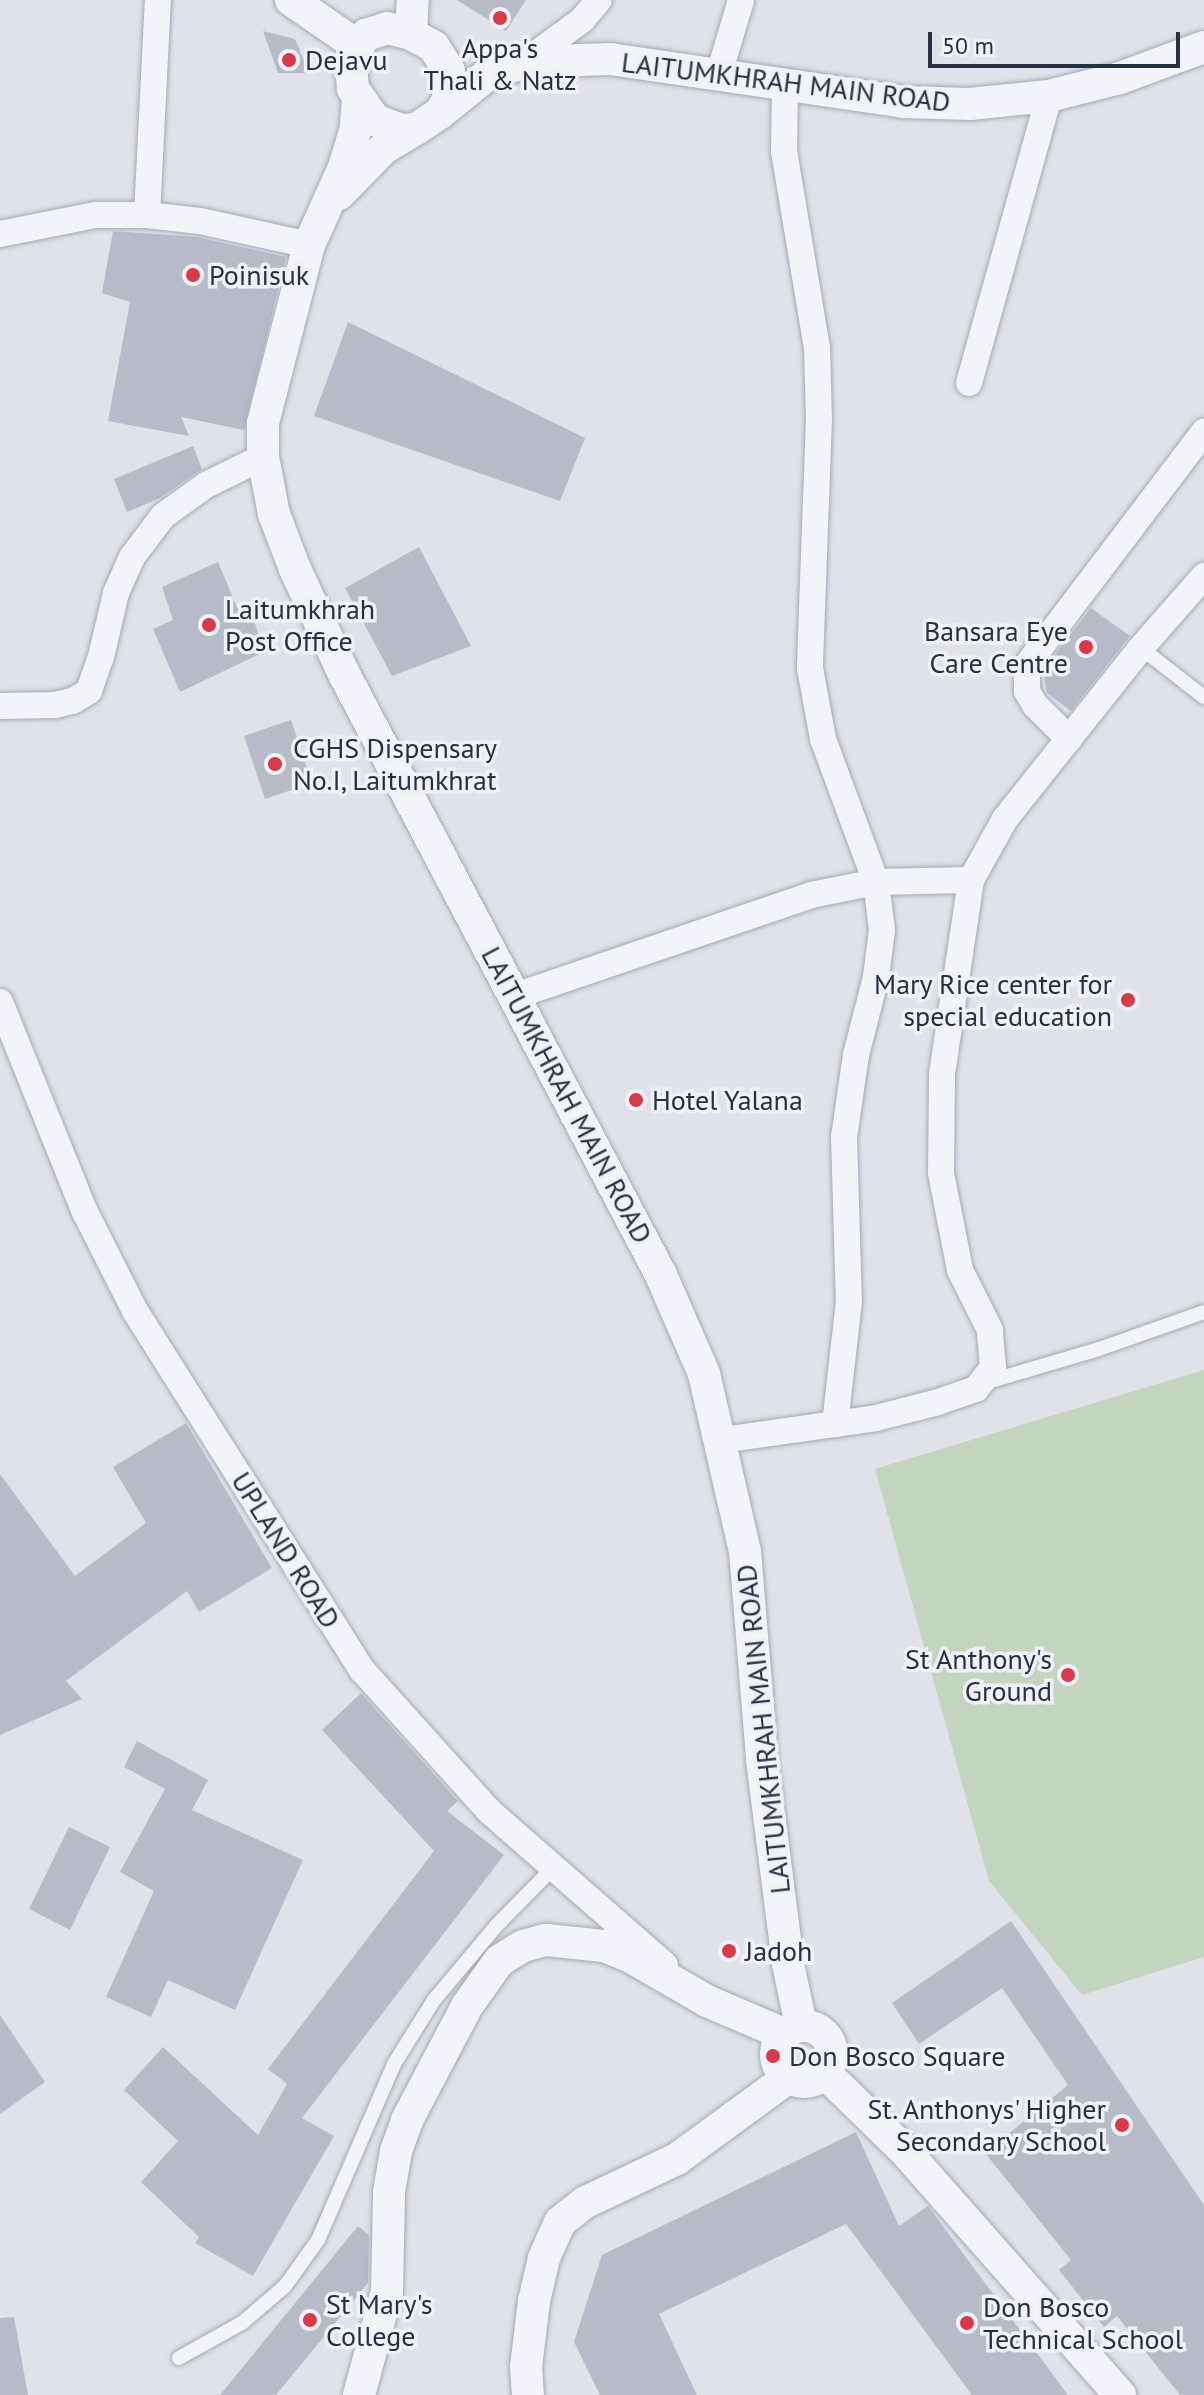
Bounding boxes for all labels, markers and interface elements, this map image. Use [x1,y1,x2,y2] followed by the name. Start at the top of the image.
[491,9,509,27] marker: Appa's Thali & Natz
[932,16,1184,66] scale bar
[942,30,994,61] text: 50 m
[424,31,576,97] place label: Appa's Thali & Natz
[305,43,387,77] place label: Dejavu
[620,45,952,119] street label: LAITUMKHRAH MAIN ROAD
[280,51,298,69] marker: Dejavu
[209,258,309,292] place label: Poinisuk
[184,266,202,284] marker: Poinisuk
[225,592,375,658] place label: Laitumkhrah Post Office
[924,614,1068,680] place label: Bansara Eye Care Centre
[200,616,218,634] marker: Laitumkhrah Post Office
[1075,636,1097,658] marker: Bansara Eye Care Centre
[293,731,499,797] place label: CGHS Dispensary No.I, Laitumkhrat
[264,753,286,775] marker: CGHS Dispensary No.I, Laitumkhrat
[474,941,660,1249] street label: LAITUMKHRAH MAIN ROAD
[873,967,1112,1033] place label: Mary Rice center for special education
[1119,991,1137,1009] marker: Mary Rice center for special education
[652,1083,804,1117] place label: Hotel Yalana
[627,1091,645,1109] marker: Hotel Yalana
[225,1466,347,1634] street label: UPLAND ROAD
[729,1563,797,1895] street label: LAITUMKHRAH MAIN ROAD
[904,1642,1052,1708] place label: St Anthony's Ground
[1059,1666,1077,1684] marker: St Anthony's Ground
[745,1934,812,1968] place label: Jadoh
[720,1942,738,1960] marker: Jadoh
[789,2039,1005,2073] place label: Don Bosco Square
[764,2047,782,2065] marker: Don Bosco Square
[862,2092,1106,2158] place label: St. Anthonys' Higher Secondary School
[1113,2116,1131,2134] marker: St. Anthonys' Higher Secondary School
[326,2287,433,2353] place label: St Mary's College
[983,2290,1183,2356] place label: Don Bosco Technical School
[301,2311,319,2329] marker: St Mary's College
[958,2314,976,2332] marker: Don Bosco Technical School

